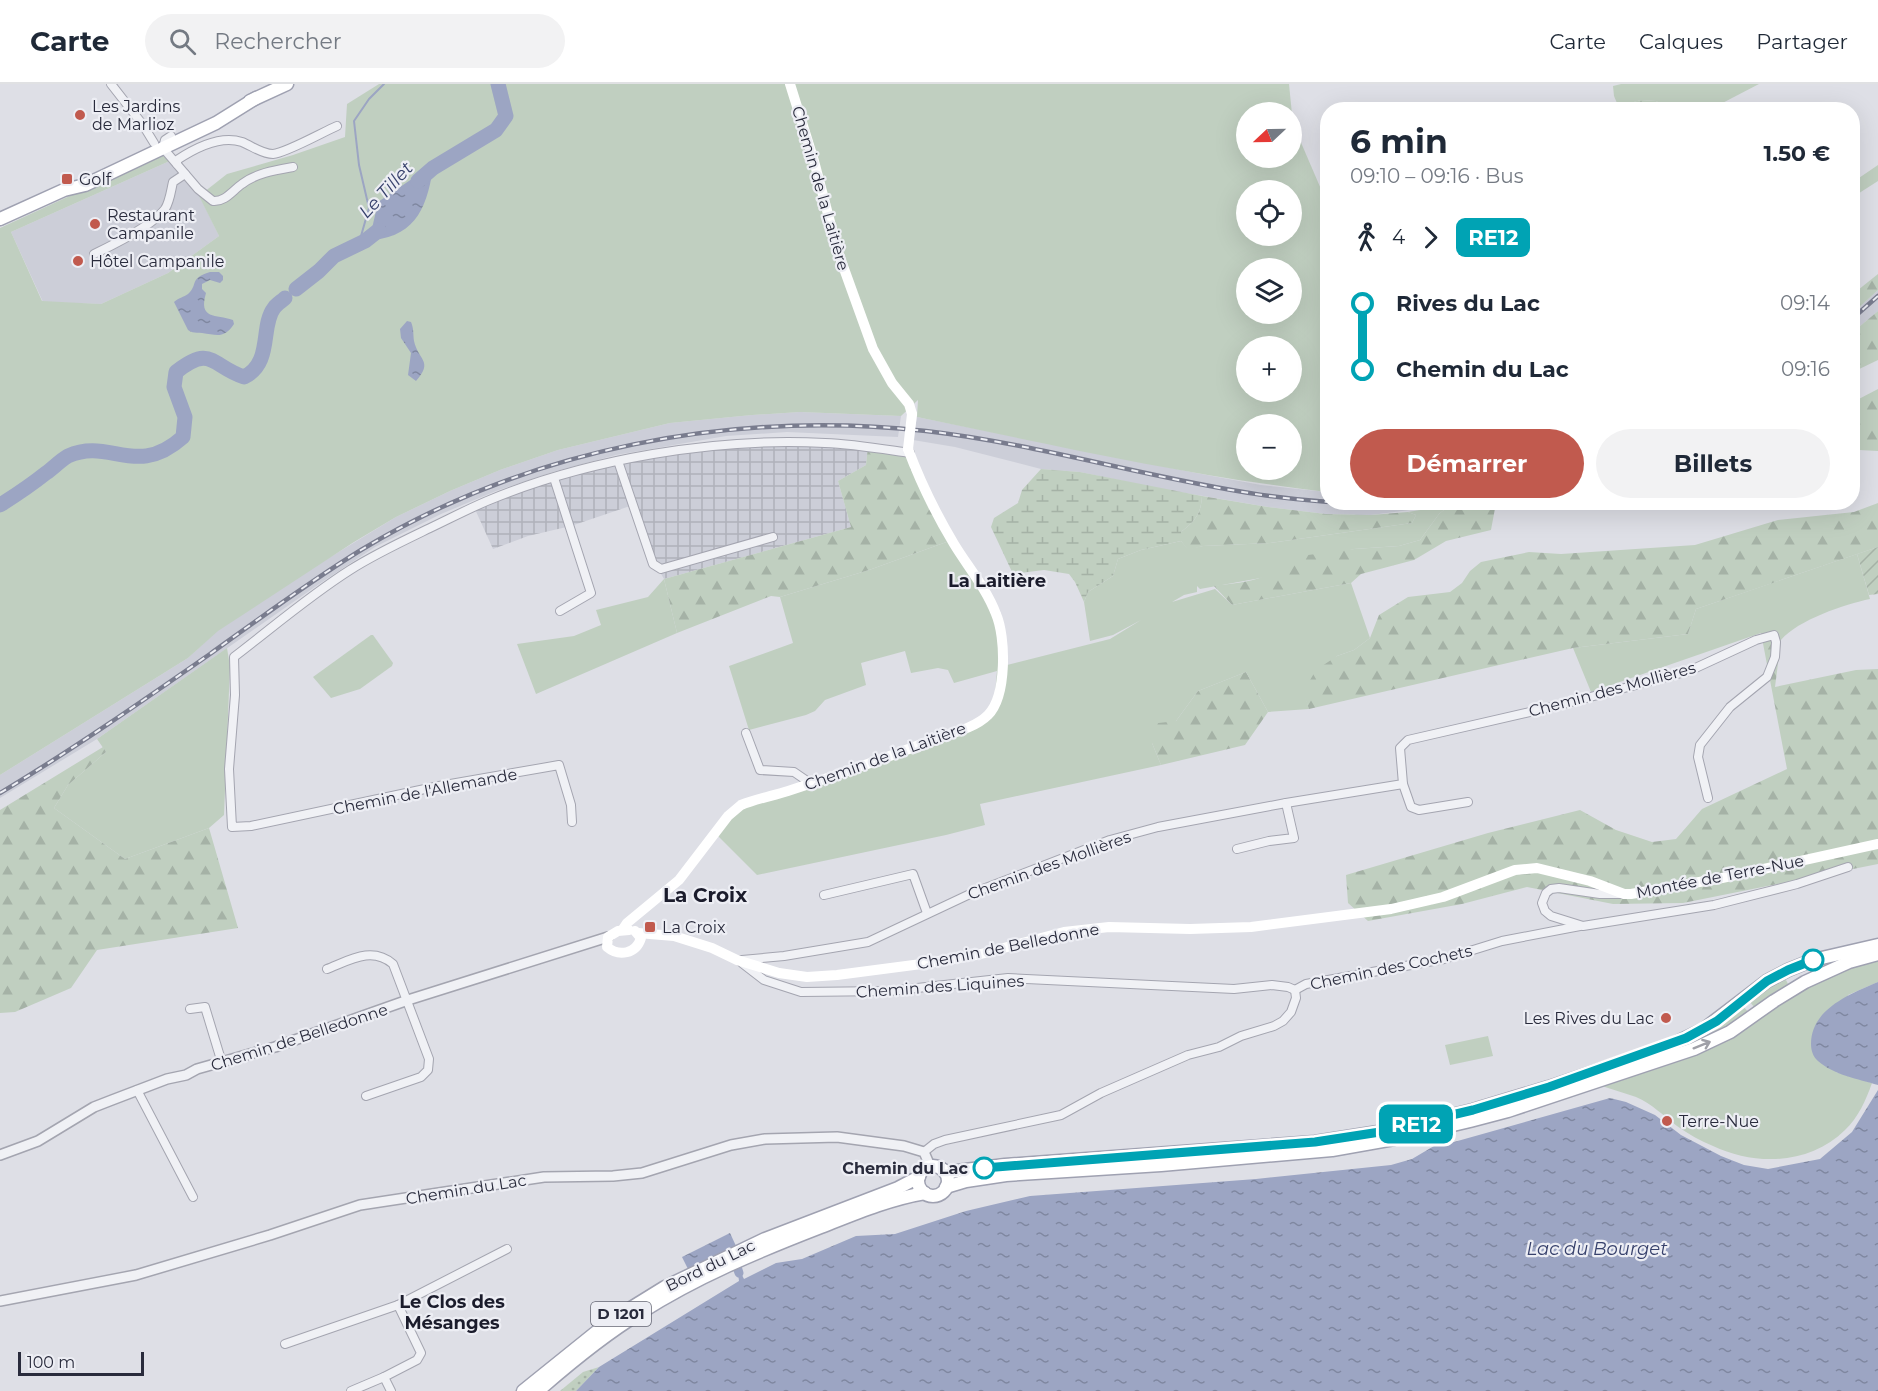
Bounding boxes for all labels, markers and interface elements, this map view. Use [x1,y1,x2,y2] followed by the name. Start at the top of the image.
[145,14,565,68] search box
[30,24,109,58] text: Carte
[166,25,199,58] icon: search
[214,28,342,55] text: Rechercher
[1549,29,1606,54] text: Carte
[1639,29,1723,54] text: Calques
[1756,29,1848,54] text: Partager
[92,97,181,134] place label: Les Jardins de Marlioz
[1236,102,1302,168] north arrow
[1236,102,1302,480] map controls
[788,104,853,273] street label: Chemin de la Laitière
[73,108,87,122] marker: Les Jardins de Marlioz
[1350,121,1448,161] text: 6 min
[1764,140,1830,167] text: 1.50 €
[354,157,418,223] water label: Le Tillet
[1350,164,1523,188] text: 09:10 – 09:16 · Bus
[79,170,112,189] place label: Golf
[60,172,74,186] marker: Golf
[1236,180,1302,246] button: locate
[107,206,195,243] place label: Restaurant Campanile
[88,217,102,231] marker: Restaurant Campanile
[1350,221,1383,254] icon: walk
[1414,221,1447,254] icon: forward
[1392,225,1405,249] text: 4
[1468,225,1518,250] text: RE12
[90,252,224,271] place label: Hôtel Campanile
[71,254,85,268] marker: Hôtel Campanile
[1236,258,1302,324] button: layers
[1396,290,1540,317] text: Rives du Lac
[1780,291,1830,315] text: 09:14
[1236,336,1302,402] button: +
[1396,356,1569,383] text: Chemin du Lac
[1781,357,1830,381] text: 09:16
[1236,414,1302,480] button: −
[1350,429,1584,498] button: Démarrer
[1596,429,1830,498] button: Billets
[948,570,1046,592] district label: La Laitière
[1527,658,1698,721] street label: Chemin des Mollières
[802,718,968,794] street label: Chemin de la Laitière
[331,764,519,819] street label: Chemin de l'Allemande
[965,827,1134,904] street label: Chemin des Mollières
[1635,851,1806,902] street label: Montée de Terre-Nue
[663,883,747,907] district label: La Croix
[662,918,726,937] place label: La Croix
[643,920,657,934] marker: La Croix
[915,920,1101,973] street label: Chemin de Belledonne
[1308,941,1474,994] street label: Chemin des Cochets
[1802,949,1824,971] unlabelled marker
[855,971,1025,1002] street label: Chemin des Liquines
[208,1000,390,1075] street label: Chemin de Belledonne
[1523,1009,1654,1028] place label: Les Rives du Lac
[1659,1011,1673,1025] marker: Les Rives du Lac
[1692,1039,1711,1050] one-way arrow
[1374,1104,1458,1144] line badge: RE12
[1391,1112,1441,1137] text: RE12
[1679,1112,1759,1131] place label: Terre-Nue
[1660,1114,1674,1128] marker: Terre-Nue
[973,1157,995,1179] marker: Chemin du Lac
[842,1159,969,1178] place label: Chemin du Lac
[404,1171,528,1208] street label: Chemin du Lac
[662,1236,758,1295] street label: Bord du Lac
[1526,1238,1668,1260] water label: Lac du Bourget
[399,1291,505,1334] district label: Le Clos des Mésanges
[591,1302,651,1326] road number: D 1201
[18,1349,144,1376] scale bar
[27,1353,75,1372] text: 100 m

